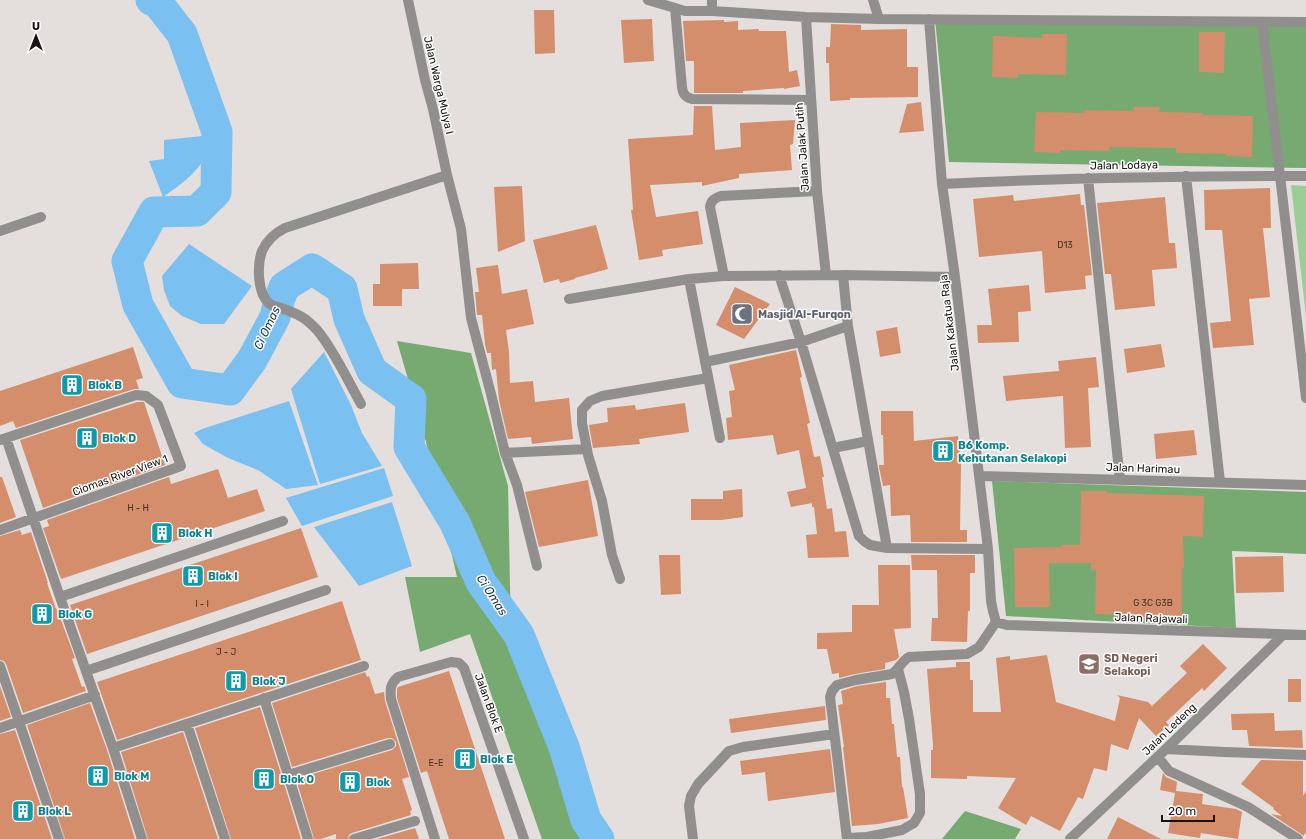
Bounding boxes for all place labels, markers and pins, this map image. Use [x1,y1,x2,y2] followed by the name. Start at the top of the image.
[729,301,755,327] mosque icon: Masjid Al-Furqon
[758,308,851,321] place label: Masjid Al-Furqon
[59,372,85,398] building icon: Blok B
[88,379,122,392] place label: Blok B
[74,425,100,451] building icon: Blok D
[102,432,136,445] place label: Blok D
[930,438,956,464] building icon: B6 Komp. Kehutanan Selakopi
[958,439,1067,465] place label: B6 Komp. Kehutanan Selakopi
[149,520,175,546] building icon: Blok H
[178,527,213,540] place label: Blok H
[180,563,206,589] building icon: Blok I
[208,570,238,583] place label: Blok I
[29,601,55,627] building icon: Blok G
[58,608,92,621] place label: Blok G
[1076,651,1102,677] school or university icon: SD Negeri Selakopi
[1104,652,1158,678] place label: SD Negeri Selakopi
[223,668,249,694] building icon: Blok J
[252,675,286,688] place label: Blok J
[452,746,478,772] building icon: Blok E
[480,753,513,766] place label: Blok E
[85,763,111,789] building icon: Blok M
[251,766,277,792] building icon: Blok O
[337,769,363,795] building icon: Blok
[114,770,149,783] place label: Blok M
[280,773,314,786] place label: Blok O
[366,776,391,789] place label: Blok
[10,798,36,824] building icon: Blok L
[38,805,71,818] place label: Blok L

